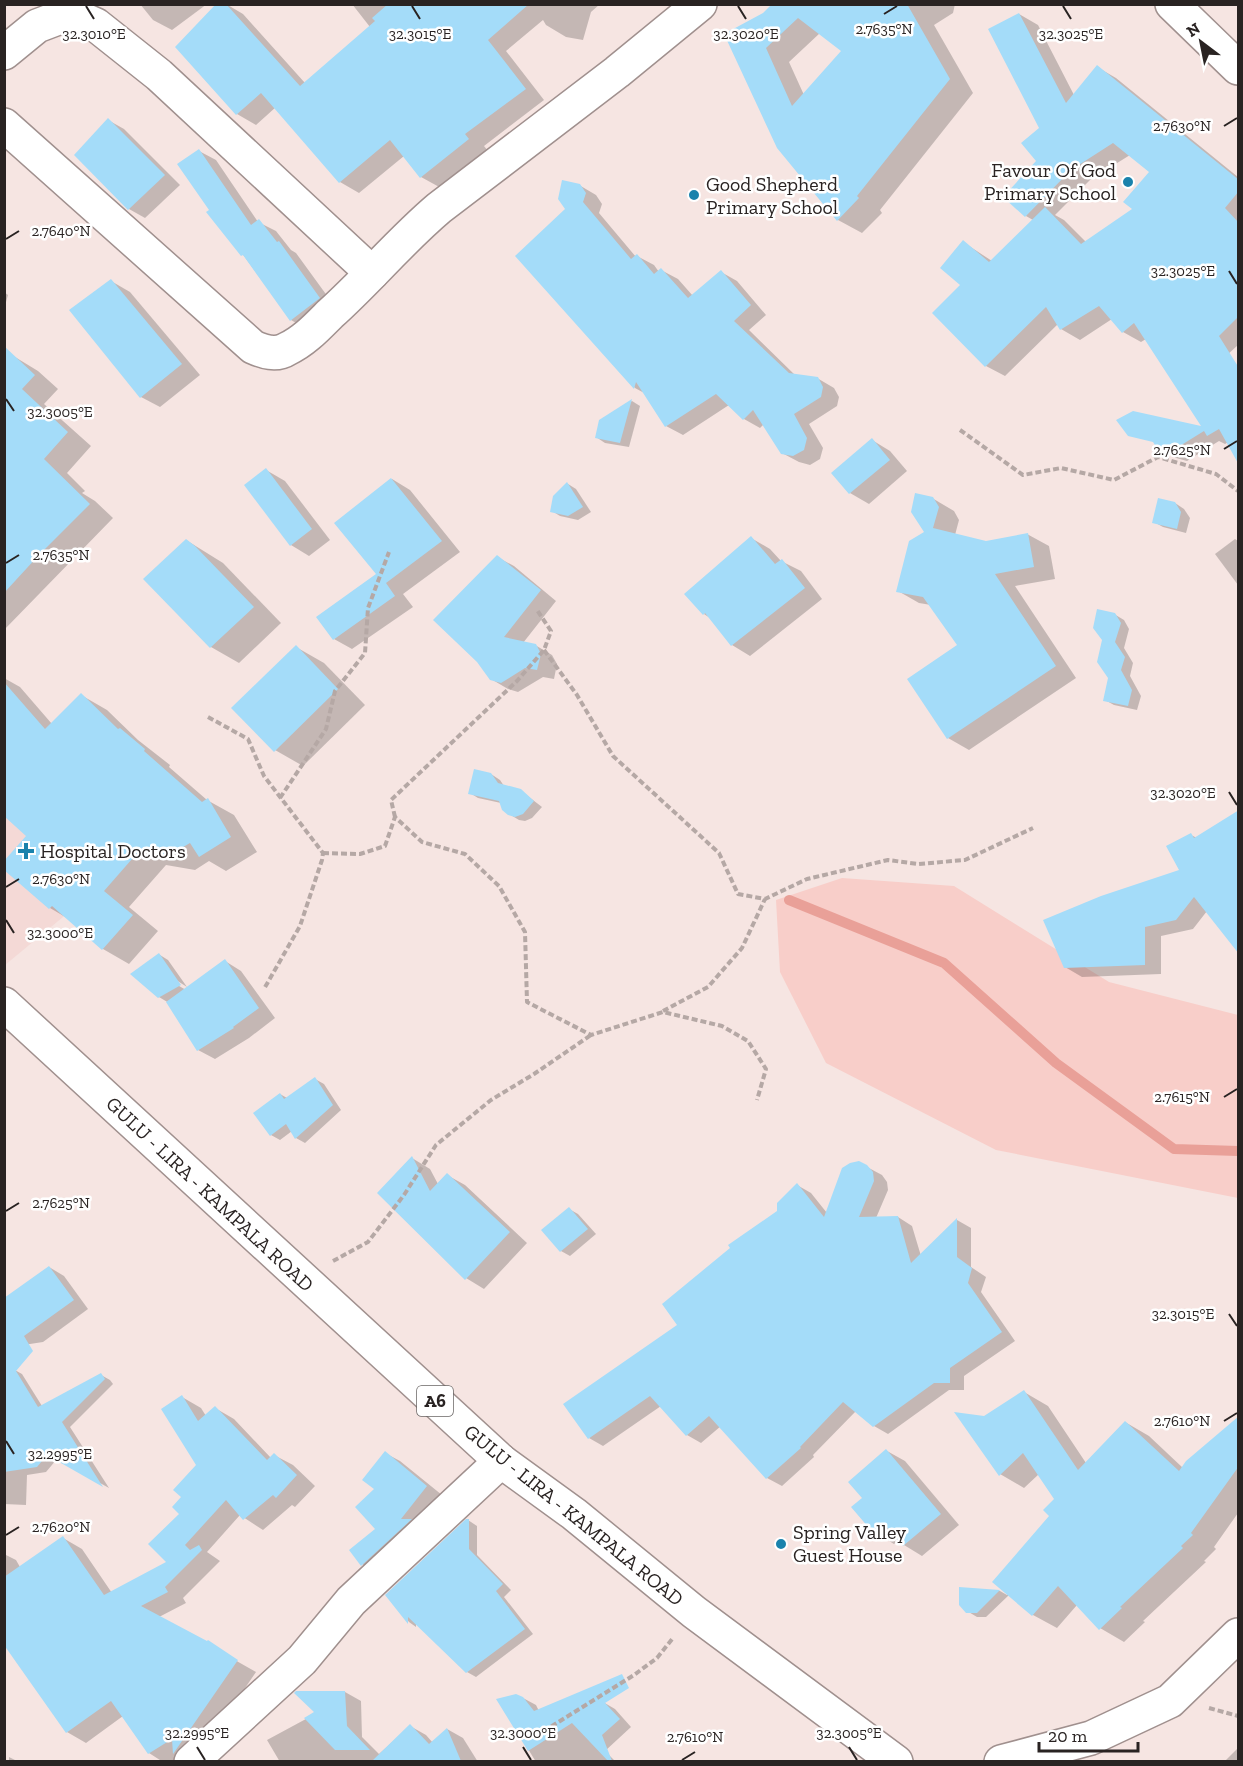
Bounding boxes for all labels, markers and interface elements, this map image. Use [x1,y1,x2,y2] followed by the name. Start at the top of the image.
[1171,12,1231,72] north arrow
[1183,18,1204,41] text: N
[855,20,913,38] text: 2.7635°N
[62,25,126,43] text: 32.3010°E
[389,25,451,43] text: 32.3015°E
[713,25,779,43] text: 32.3020°E
[1039,25,1103,43] text: 32.3025°E
[1153,117,1211,135] text: 2.7630°N
[984,158,1116,205] place label: Favour Of God Primary School
[706,172,838,219] place label: Good Shepherd Primary School
[1121,175,1135,189] marker: Favour Of God Primary School
[687,188,701,202] marker: Good Shepherd Primary School
[32,222,90,240] text: 2.7640°N
[1151,262,1215,280] text: 32.3025°E
[27,403,93,421] text: 32.3005°E
[1153,441,1211,459] text: 2.7625°N
[32,546,90,564] text: 2.7635°N
[1150,784,1216,802] text: 32.3020°E
[40,839,186,863] place label: Hospital Doctors
[17,842,35,860] marker: Hospital Doctors
[32,870,90,888] text: 2.7630°N
[27,924,93,942] text: 32.3000°E
[1154,1088,1210,1106] text: 2.7615°N
[101,1091,319,1297] street label: GULU - LIRA - KAMPALA ROAD
[32,1194,90,1212] text: 2.7625°N
[1152,1305,1214,1323] text: 32.3015°E
[417,1386,453,1416] road number: A6
[1154,1412,1210,1430] text: 2.7610°N
[460,1419,688,1611] street label: GULU - LIRA - KAMPALA ROAD
[28,1445,92,1463] text: 32.2995°E
[32,1518,90,1536] text: 2.7620°N
[793,1520,907,1567] place label: Spring Valley Guest House
[774,1537,788,1551] marker: Spring Valley Guest House
[1039,1715,1138,1753] scale bar
[165,1724,229,1742] text: 32.2995°E
[490,1724,556,1742] text: 32.3000°E
[816,1724,882,1742] text: 32.3005°E
[1048,1725,1088,1747] text: 20 m
[667,1728,723,1746] text: 2.7610°N

